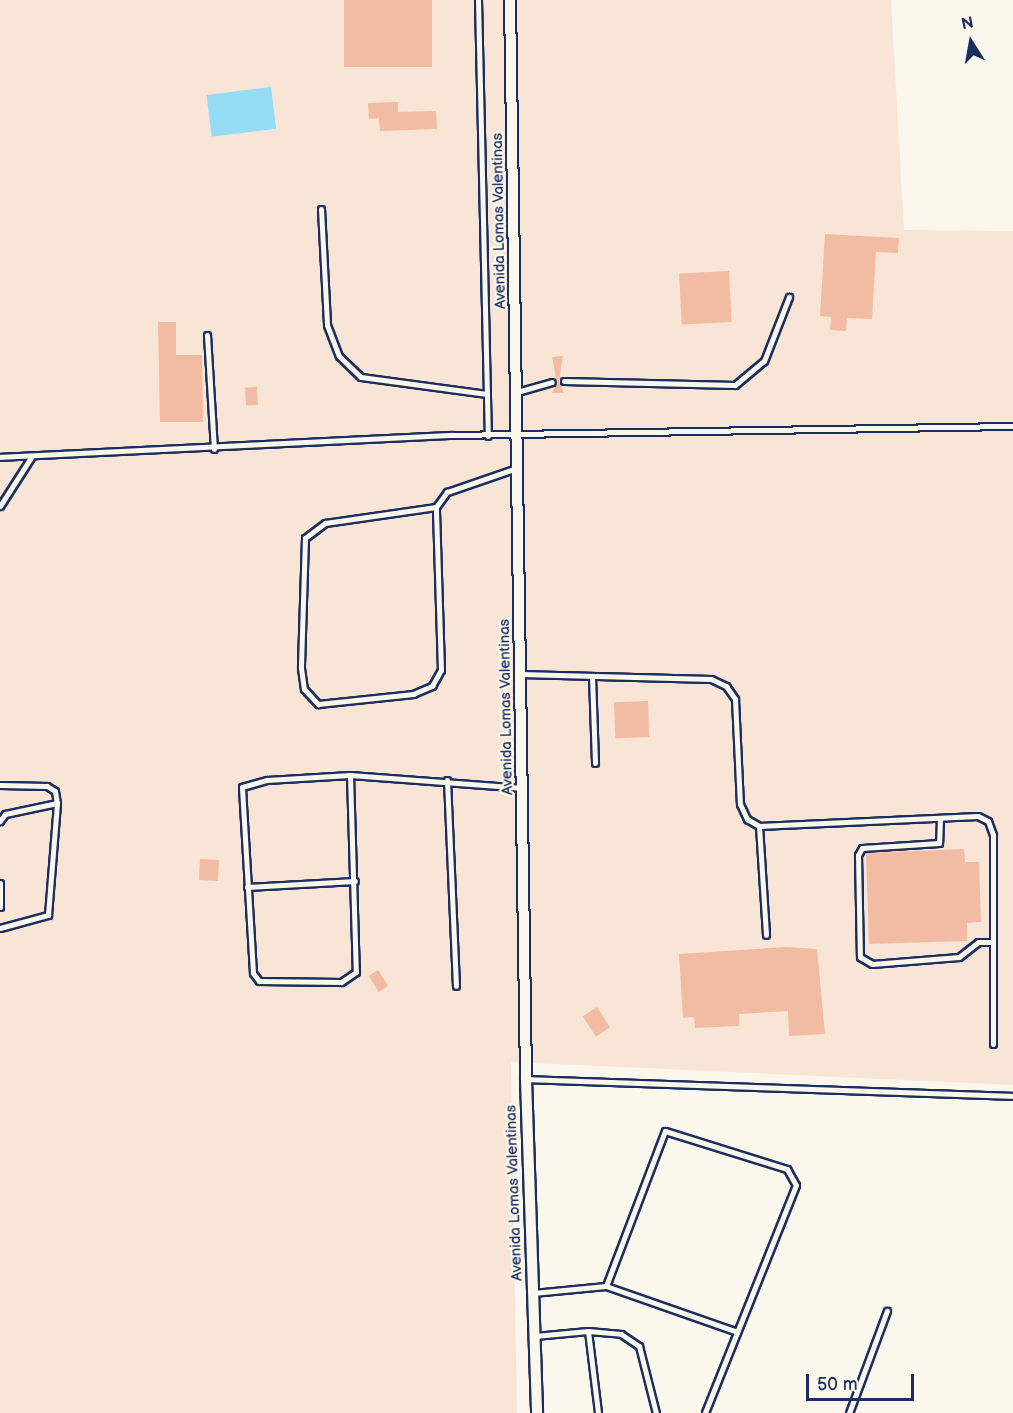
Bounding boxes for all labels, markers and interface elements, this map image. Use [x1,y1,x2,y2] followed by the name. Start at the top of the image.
[941,12,1001,72] north arrow
[960,13,975,34] text: N
[488,133,510,309] street label: Avenida Lomas Valentinas
[495,619,517,795] street label: Avenida Lomas Valentinas
[502,1104,526,1282] street label: Avenida Lomas Valentinas
[809,1362,917,1400] scale bar
[817,1374,858,1395] text: 50 m

